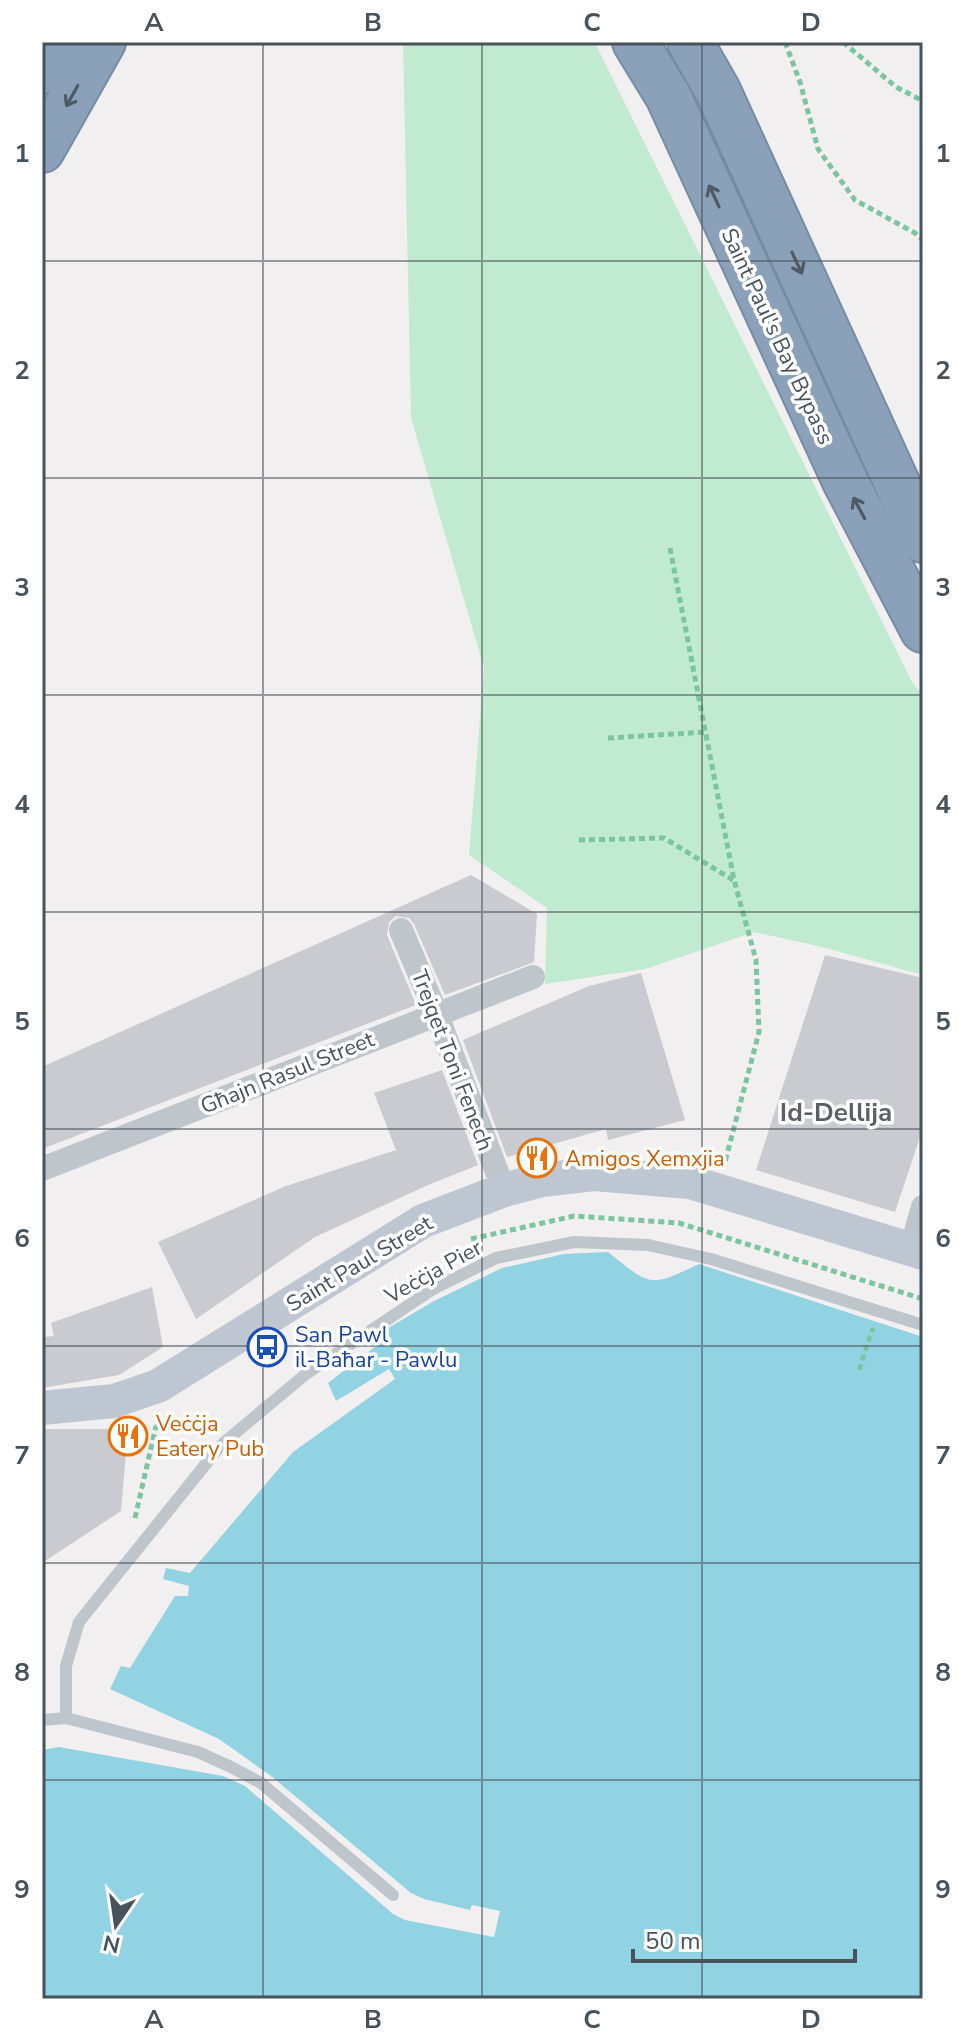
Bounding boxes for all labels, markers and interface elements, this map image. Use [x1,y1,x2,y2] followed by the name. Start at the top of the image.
[144,5,164,40] text: A
[364,5,382,40] text: B
[583,5,601,40] text: C
[801,5,821,40] text: D
[64,84,80,107] one-way arrow
[14,136,30,171] text: 1
[935,136,951,171] text: 1
[706,185,721,209] one-way arrow
[714,223,840,450] street label: Saint Paul's Bay Bypass
[790,250,805,274] one-way arrow
[14,353,30,388] text: 2
[935,353,951,388] text: 2
[851,497,867,521] one-way arrow
[14,570,30,605] text: 3
[935,570,951,605] text: 3
[14,787,30,822] text: 4
[935,787,951,822] text: 4
[404,966,500,1155] street label: Trejqet Toni Fenech
[14,1004,30,1039] text: 5
[935,1004,951,1039] text: 5
[196,1024,379,1121] street label: Għajn Rasul Street
[780,1095,892,1130] district label: Id-Dellija
[516,1137,558,1179] restaurant icon: Amigos Xemxjia
[565,1144,725,1174] place label: Amigos Xemxjia
[281,1208,439,1319] street label: Saint Paul Street
[14,1221,30,1256] text: 6
[935,1221,951,1256] text: 6
[379,1233,488,1311] street label: Veċċja Pier
[295,1320,457,1375] place label: San Pawl il-Baħar - Pawlu
[246,1326,288,1368] bus stop icon: San Pawl il-Baħar - Pawlu
[155,1409,264,1464] place label: Veċċja Eatery Pub
[107,1415,149,1457] restaurant icon: Veċċja Eatery Pub
[14,1438,30,1473] text: 7
[935,1438,951,1473] text: 7
[14,1655,30,1690] text: 8
[935,1655,951,1690] text: 8
[14,1872,30,1907] text: 9
[935,1872,951,1907] text: 9
[76,1885,156,1965] north arrow
[633,1913,855,1963] scale bar
[645,1925,701,1957] text: 50 m
[100,1927,123,1960] text: N
[144,2002,164,2037] text: A
[364,2002,382,2037] text: B
[583,2002,601,2037] text: C
[801,2002,821,2037] text: D

